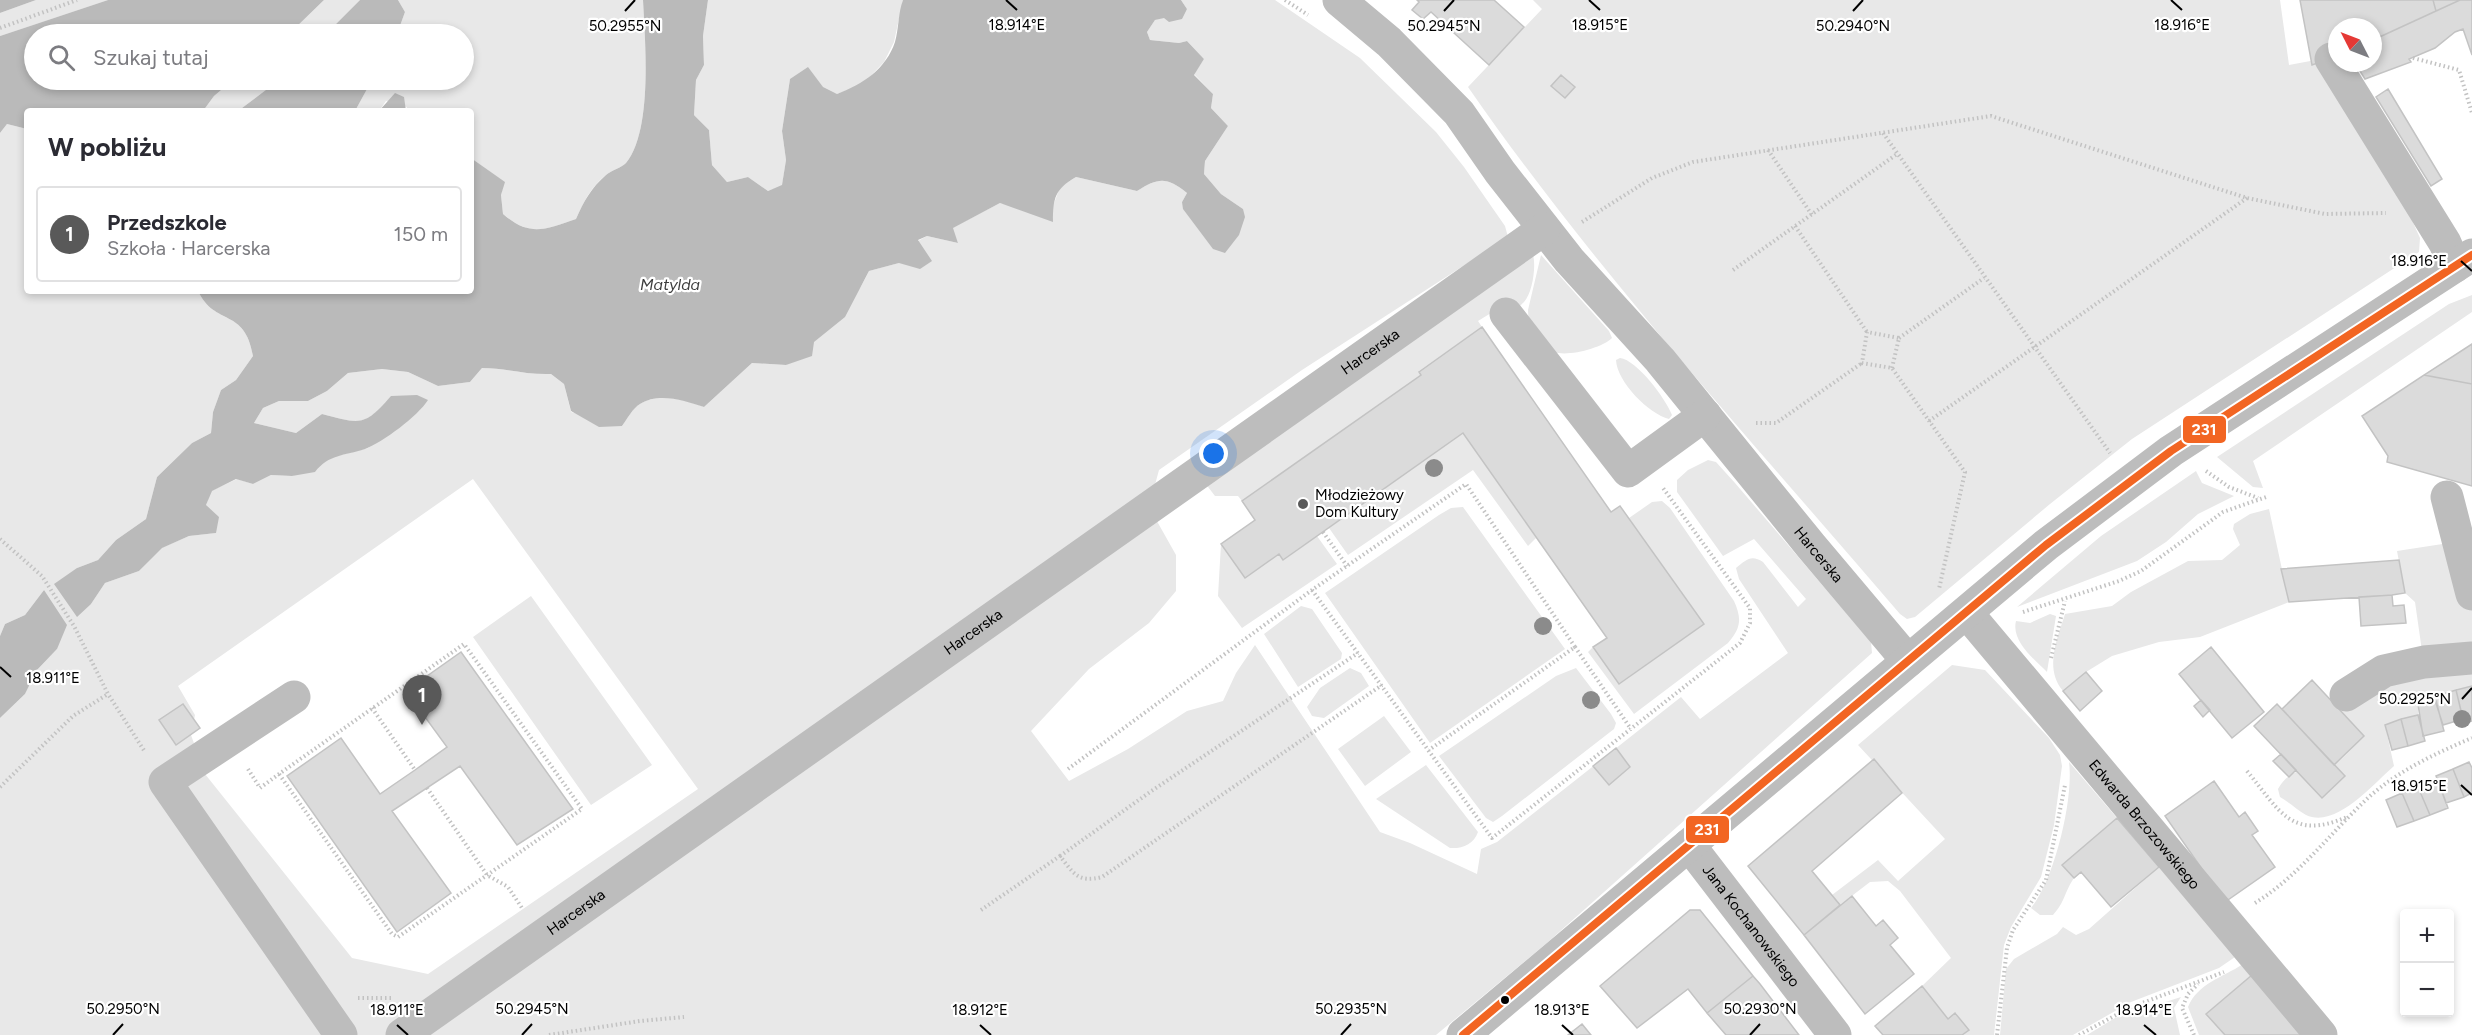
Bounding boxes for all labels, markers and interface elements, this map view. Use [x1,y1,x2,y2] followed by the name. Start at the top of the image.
[989,16,1045,34] text: 18.914°E
[1572,16,1628,34] text: 18.915°E
[2154,16,2210,34] text: 18.916°E
[589,17,661,35] text: 50.2955°N
[1407,17,1481,35] text: 50.2945°N
[1816,17,1890,35] text: 50.2940°N
[2328,18,2382,72] north arrow
[24,24,474,90] search box
[45,41,78,74] icon: search
[93,44,209,71] text: Szukaj tutaj
[48,131,166,163] text: W pobliżu
[107,209,227,236] text: Przedszkole
[65,222,74,246] text: 1
[393,222,448,246] text: 150 m
[107,236,270,260] text: Szkoła · Harcerska
[2391,252,2447,270] text: 18.916°E
[640,275,700,294] water label: Matylda
[1338,325,1403,378] street label: Harcerska
[2182,415,2227,444] line badge: 231
[2192,420,2216,439] text: 231
[1199,439,1228,468] your location
[1315,486,1404,521] place label: Młodzieżowy Dom Kultury
[1296,497,1310,511] marker: Młodzieżowy Dom Kultury
[1790,523,1847,586] street label: Harcerska
[940,605,1006,659] street label: Harcerska
[26,669,80,687] text: 18.911°E
[402,676,442,725] pin: 1
[2379,690,2451,708] text: 50.2925°N
[2085,756,2204,893] street label: Edwarda Brzozowskiego
[2391,777,2447,795] text: 18.915°E
[1685,815,1730,844] line badge: 231
[1695,820,1719,839] text: 231
[1699,861,1804,991] street label: Jana Kochanowskiego
[543,885,609,939] street label: Harcerska
[2400,909,2454,1017] map controls
[2400,909,2454,963] button: +
[2400,963,2454,1017] button: −
[1499,994,1511,1006] unlabelled marker
[86,1000,160,1018] text: 50.2950°N
[495,1000,569,1018] text: 50.2945°N
[1315,1000,1387,1018] text: 50.2935°N
[1723,1000,1797,1018] text: 50.2930°N
[370,1001,424,1019] text: 18.911°E
[952,1001,1008,1019] text: 18.912°E
[1534,1001,1590,1019] text: 18.913°E
[2116,1001,2172,1019] text: 18.914°E

